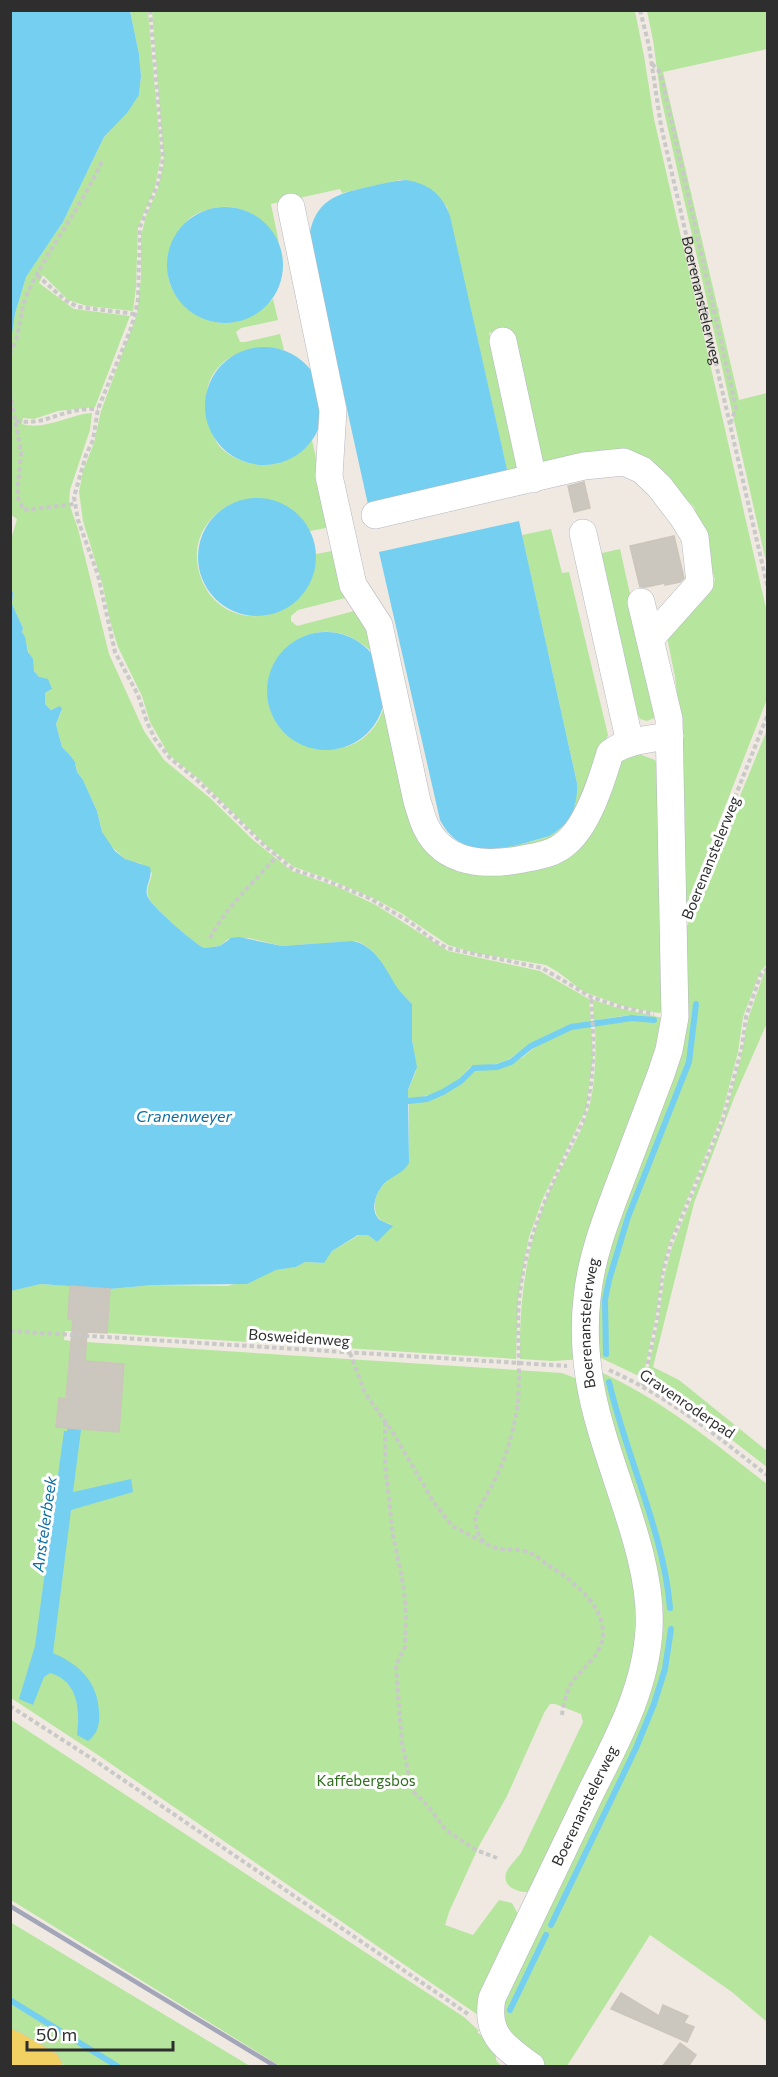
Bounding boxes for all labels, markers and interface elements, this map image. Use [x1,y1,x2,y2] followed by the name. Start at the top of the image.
[679,234,726,366] street label: Boerenanstelerweg
[677,793,743,922] street label: Boerenanstelerweg
[136,1106,233,1125] water label: Cranenweyer
[575,1256,602,1390] street label: Boerenanstelerweg
[248,1324,350,1350] street label: Bosweidenweg
[636,1365,739,1442] street label: Gravenroderpad
[27,1475,60,1574] water label: Anstelerbeek
[547,1742,621,1869] street label: Boerenanstelerweg
[316,1771,416,1789] park label: Kaffebergsbos
[27,2014,172,2052] scale bar
[36,2023,77,2045] text: 50 m

